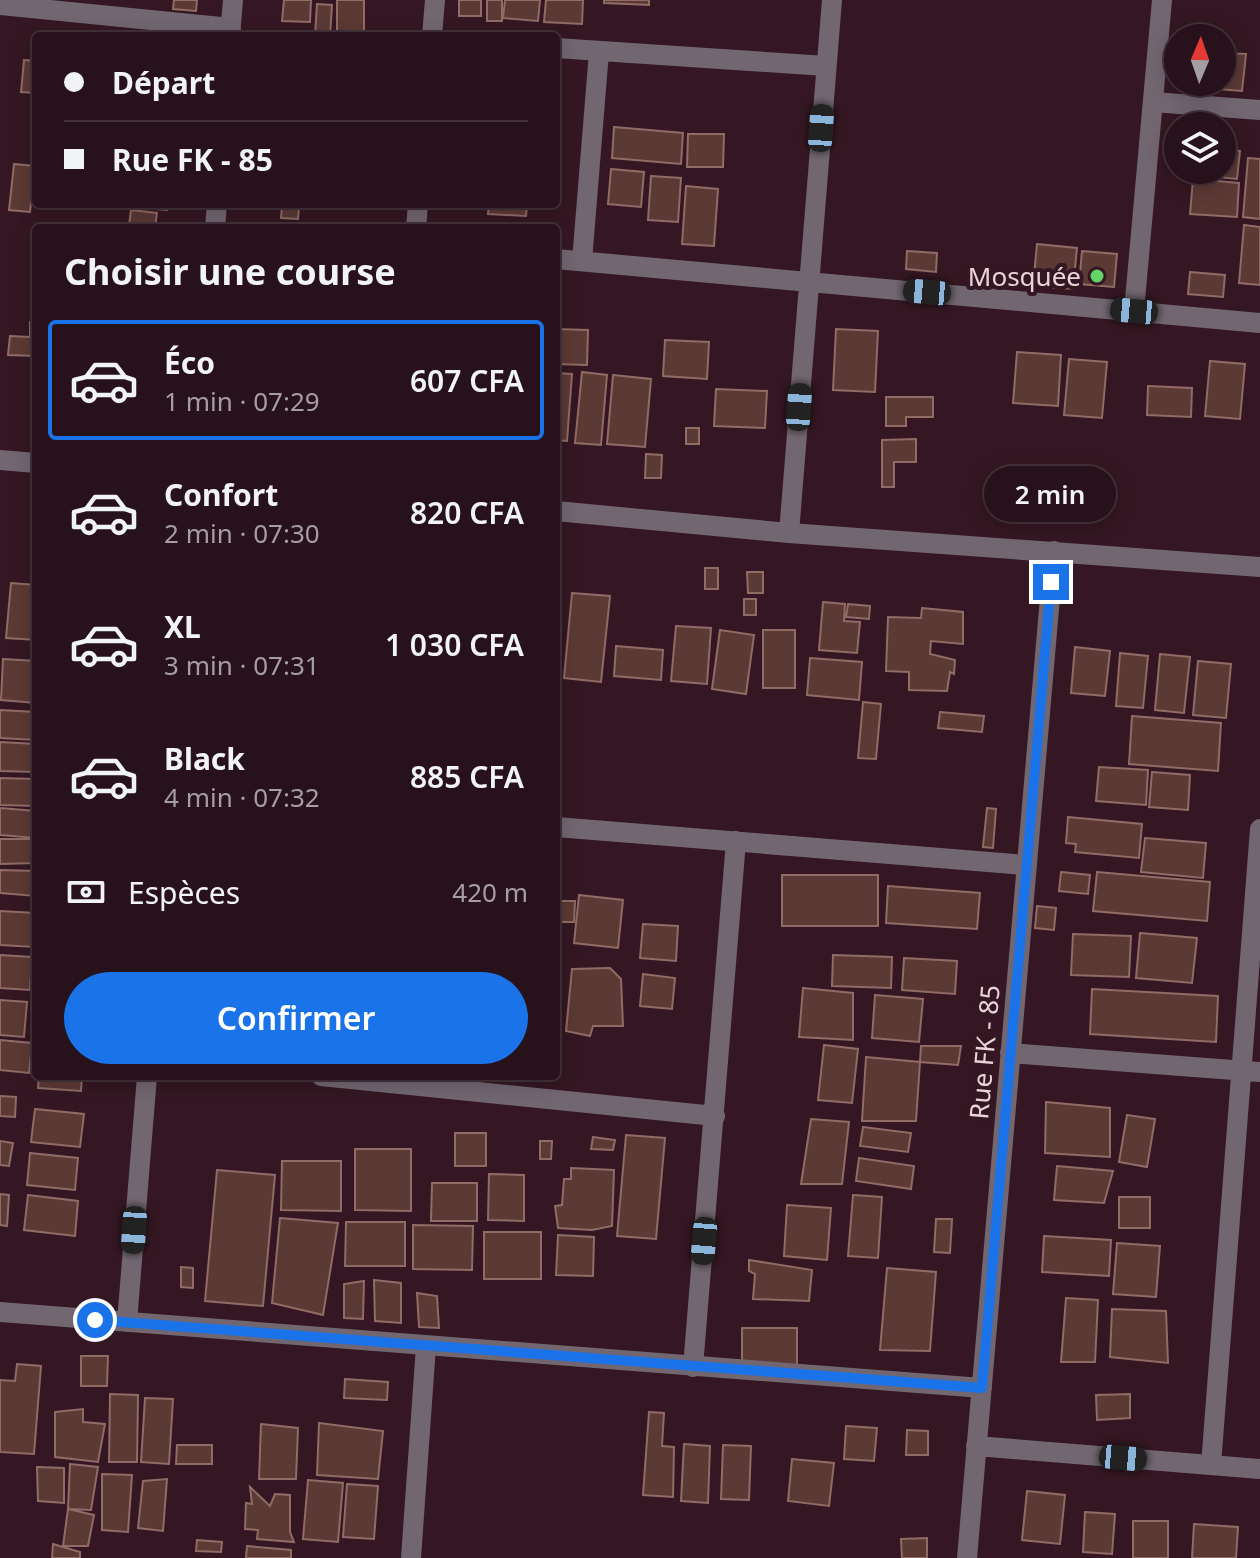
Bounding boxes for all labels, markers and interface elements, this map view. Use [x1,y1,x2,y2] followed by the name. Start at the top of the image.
[1164,24,1236,96] north arrow
[1164,24,1236,184] map controls
[112,62,215,103] text: Départ
[807,103,835,153] car
[1164,112,1236,184] button: layers
[112,139,273,180] text: Rue FK - 85
[64,247,396,296] text: Choisir une course
[968,258,1081,294] place label: Mosquée
[1088,267,1106,285] marker: Mosquée
[902,278,952,306] car
[1109,297,1159,325] car
[164,342,215,383] text: Éco
[68,344,140,416] icon: car
[410,360,524,401] text: 607 CFA
[785,382,813,432] car
[164,383,320,419] text: 1 min · 07:29
[985,466,1117,522] callout: 2 min
[164,474,278,515] text: Confort
[68,476,140,548] icon: car
[1015,476,1085,512] text: 2 min
[410,492,524,533] text: 820 CFA
[164,515,320,551] text: 2 min · 07:30
[1033,564,1069,600] route end
[164,606,201,647] text: XL
[68,608,140,680] icon: car
[385,624,524,665] text: 1 030 CFA
[164,647,320,683] text: 3 min · 07:31
[164,738,245,779] text: Black
[68,740,140,812] icon: car
[410,756,524,797] text: 885 CFA
[164,779,320,815] text: 4 min · 07:32
[64,870,108,914] icon: cash
[128,872,240,913] text: Espèces
[452,874,528,910] text: 420 m
[64,972,528,1064] button: Confirmer
[960,983,1008,1121] street label: Rue FK - 85
[120,1205,148,1255] car
[690,1216,718,1266] car
[77,1302,113,1338] route start
[1098,1444,1148,1472] car

